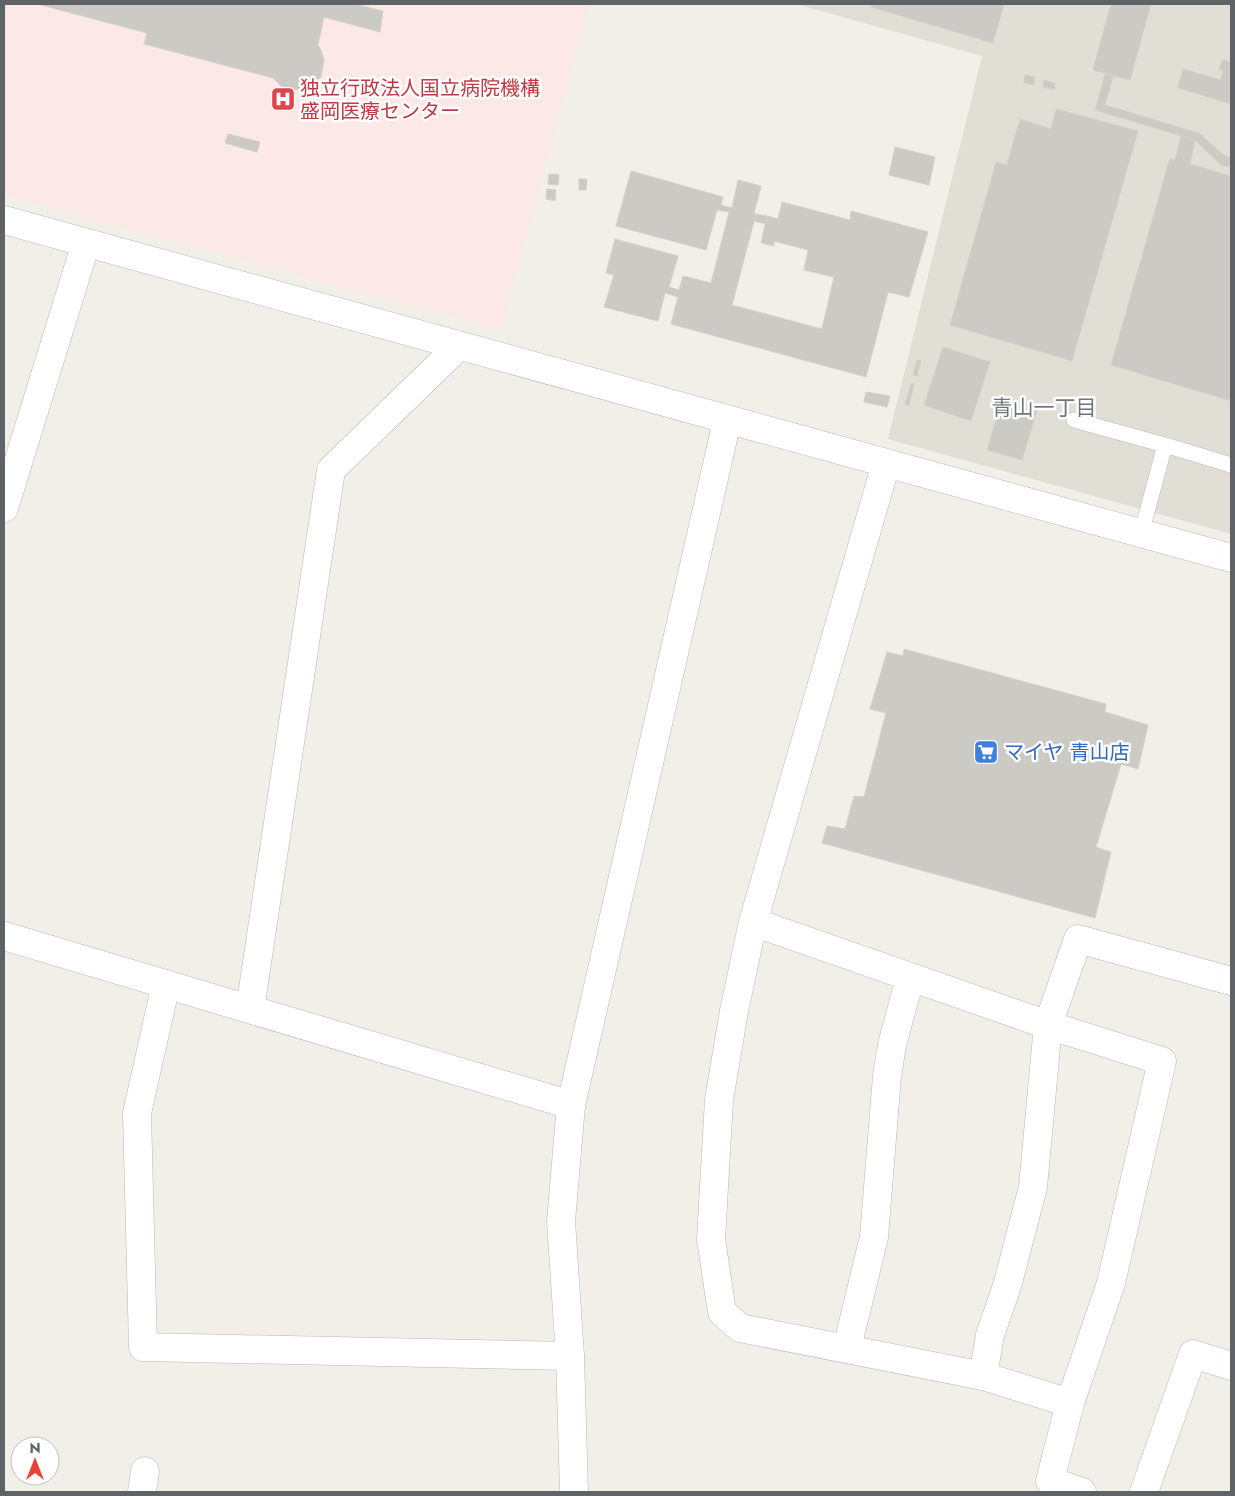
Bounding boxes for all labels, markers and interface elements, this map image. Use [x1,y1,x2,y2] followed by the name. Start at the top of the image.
[300,74,540,126] place label: 独立行政法人国立病院機構 盛岡医療センター
[270,86,296,112] hospital icon: 独立行政法人国立病院機構 盛岡医療センター
[992,393,1097,423] district label: 青山一丁目
[1004,738,1129,767] place label: マイヤ 青山店
[973,739,999,765] supermarket icon: マイヤ 青山店
[10,1436,60,1486] north arrow
[29,1438,41,1458] text: N

